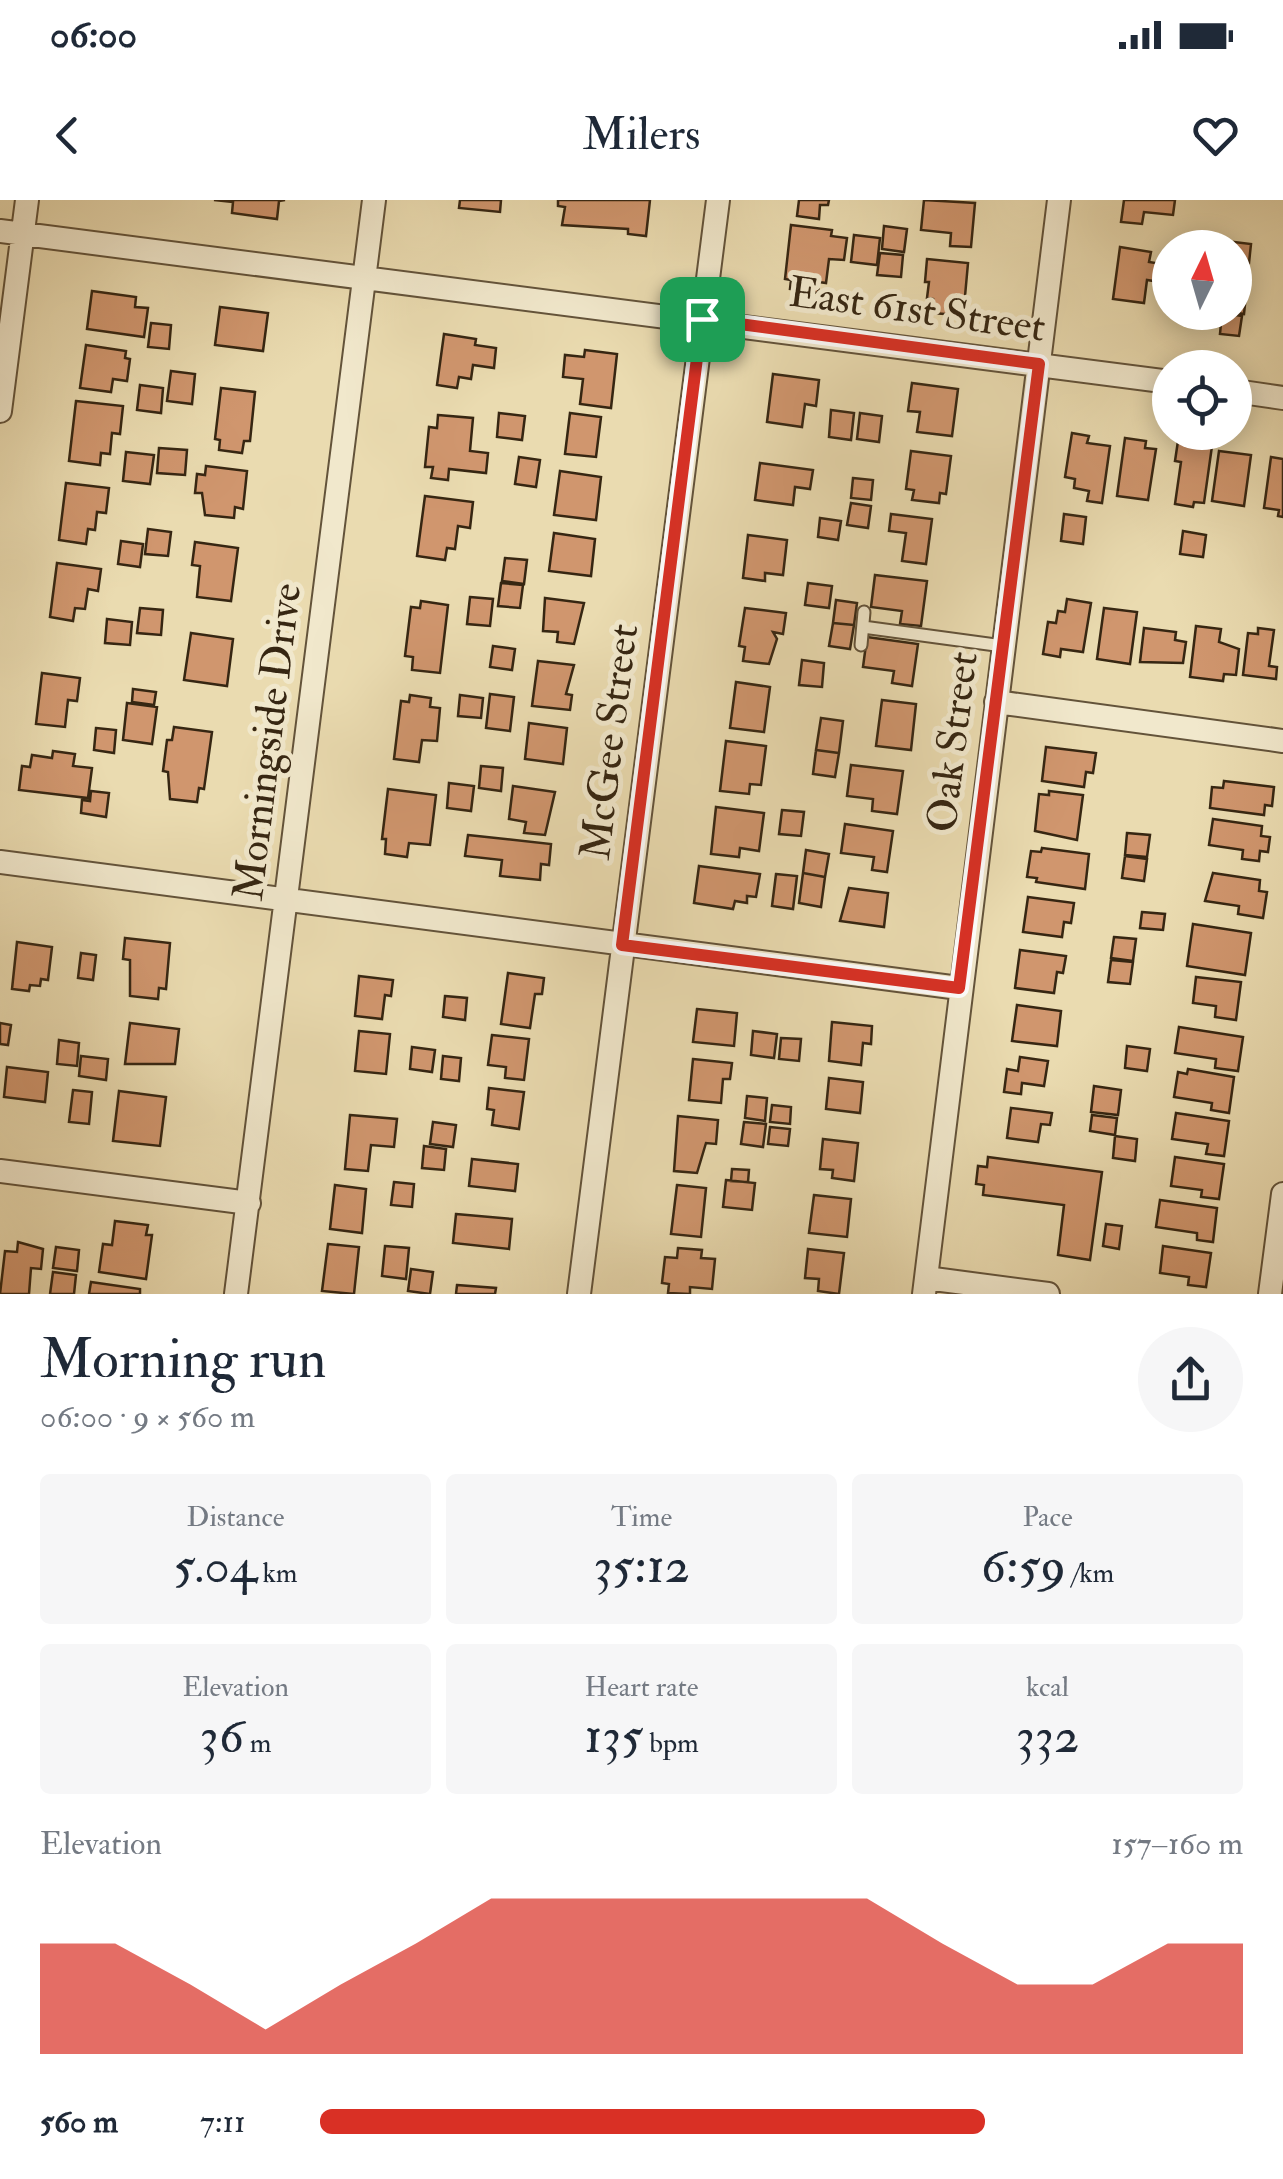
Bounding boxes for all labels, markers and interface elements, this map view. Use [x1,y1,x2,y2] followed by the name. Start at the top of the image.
[50,11,137,59] text: 06:00
[583,107,700,163] text: Milers
[40,108,95,163] icon: back
[1188,108,1243,163] icon: heart
[1152,230,1252,330] north arrow
[1152,230,1252,450] map controls
[785,266,1049,354] street label: East 61st Street
[660,277,745,362] pin
[675,292,730,347] icon: arrive
[1152,350,1252,450] button: locate
[223,580,313,904] street label: Morningside Drive
[570,621,650,863] street label: McGee Street
[916,649,990,835] street label: Oak Street
[40,1325,326,1394] text: Morning run
[1138,1327,1243,1432] button: share
[40,1397,255,1437] text: 06:00 · 9 × 560 m
[187,1500,284,1535] text: Distance
[611,1500,672,1535] text: Time
[1022,1500,1073,1535] text: Pace
[173,1535,257,1598] text: 5.04
[593,1535,690,1598] text: 35:12
[981,1535,1066,1598] text: 6:59
[257,1556,298,1591] text: km
[1066,1556,1114,1591] text: /km
[182,1670,289,1705] text: Elevation
[585,1670,698,1705] text: Heart rate
[1026,1670,1069,1705] text: kcal
[199,1705,244,1768] text: 36
[584,1705,643,1768] text: 135
[1016,1705,1079,1768] text: 332
[244,1726,272,1761] text: m
[643,1726,699,1761] text: bpm
[40,1824,162,1864] text: Elevation
[1111,1824,1243,1864] text: 157–160 m
[40,2102,118,2142] text: 560 m
[200,2102,245,2142] text: 7:11

